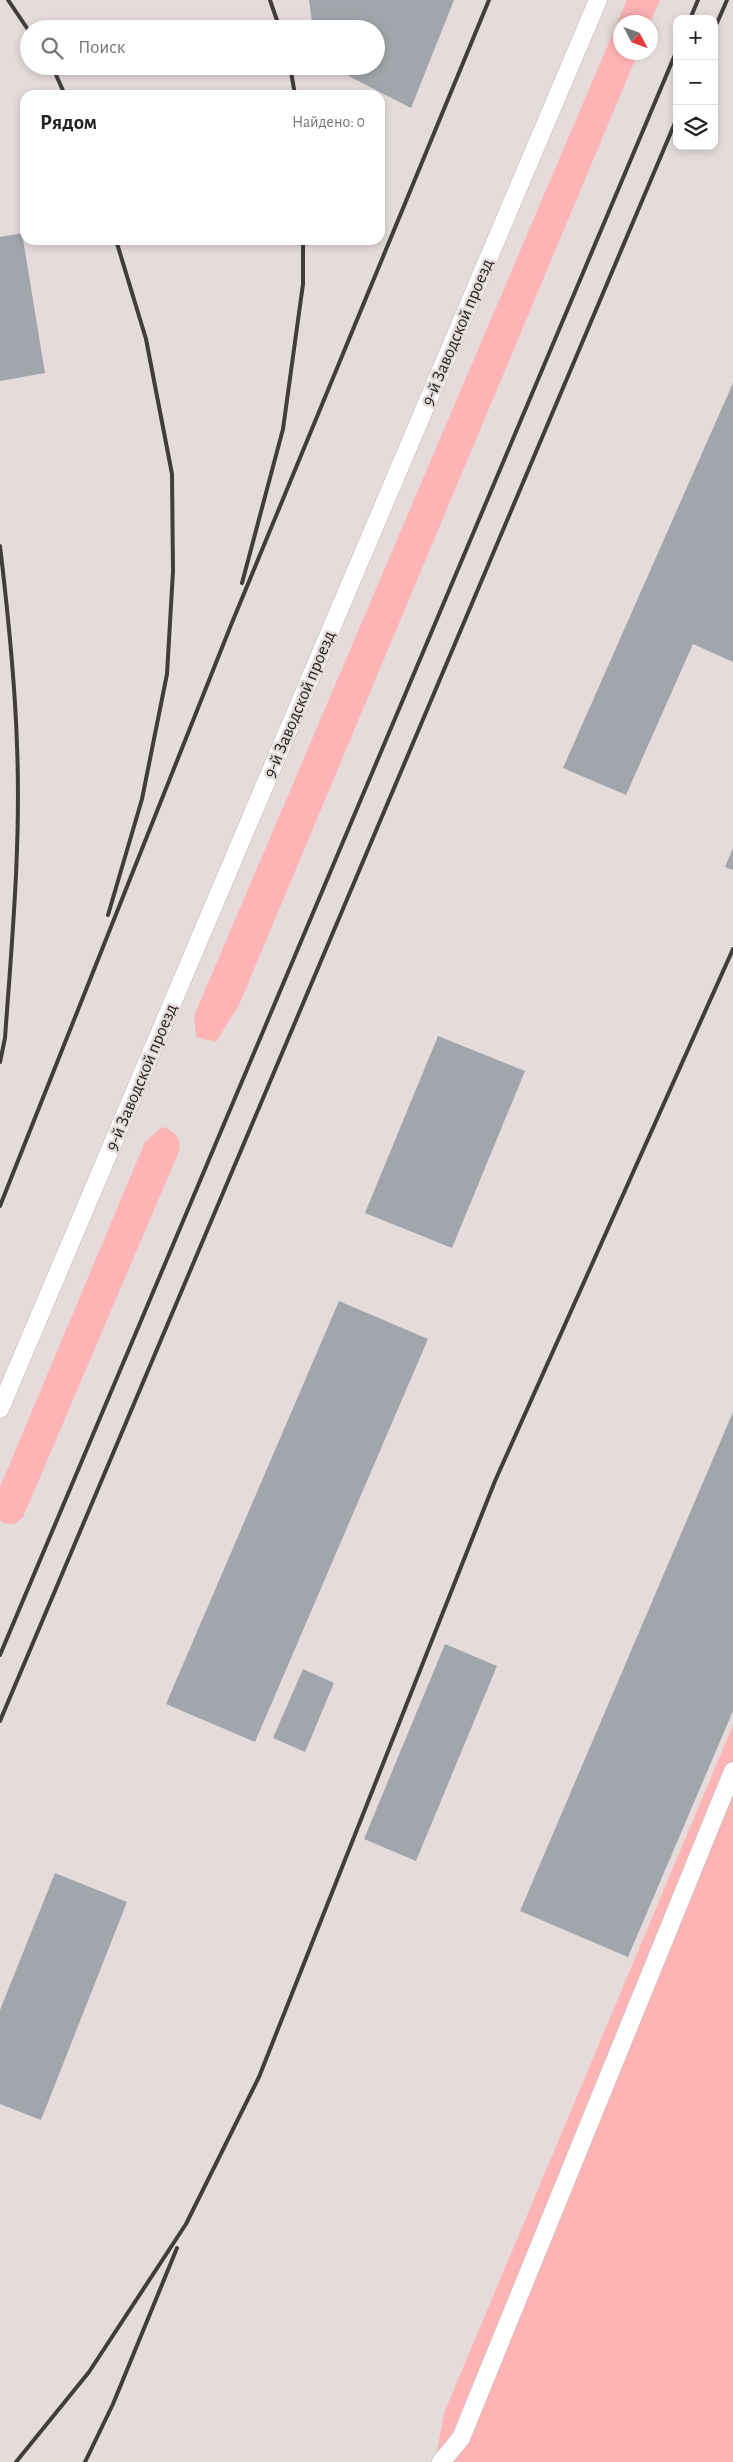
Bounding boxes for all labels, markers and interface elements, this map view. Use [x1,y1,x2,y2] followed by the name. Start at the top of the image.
[613,15,658,60] north arrow
[673,15,718,150] map controls
[673,15,718,60] button: +
[20,20,385,75] search box
[38,34,66,62] icon: search
[78,38,125,57] text: Поиск
[673,60,718,105] button: −
[673,105,718,150] button: layers
[40,112,97,133] text: Рядом
[292,114,365,130] text: Найдено: 0
[419,256,497,408] street label: 9-й Заводской проезд
[261,628,339,780] street label: 9-й Заводской проезд
[103,1001,181,1153] street label: 9-й Заводской проезд

